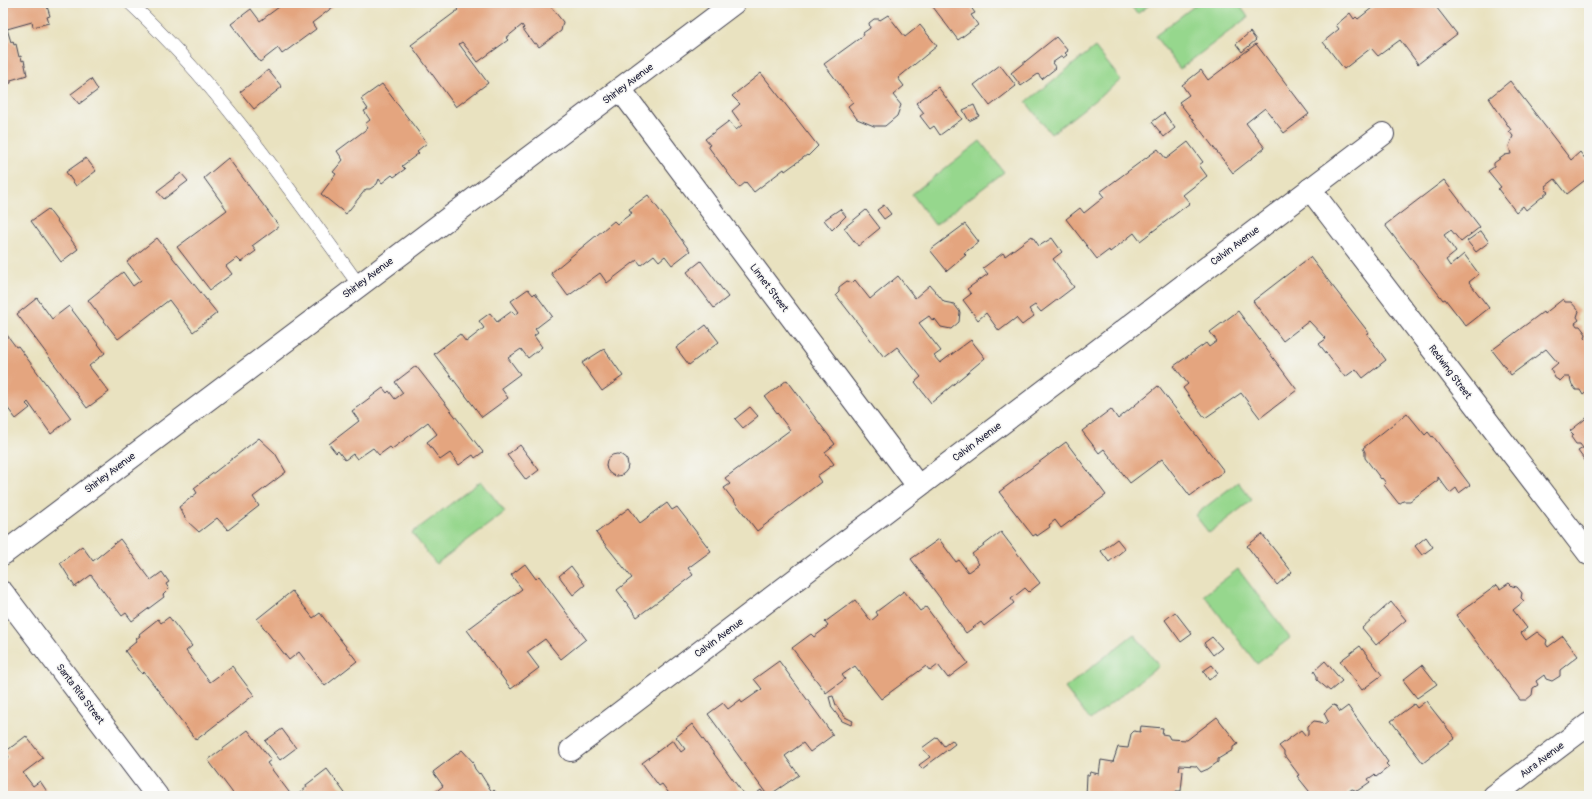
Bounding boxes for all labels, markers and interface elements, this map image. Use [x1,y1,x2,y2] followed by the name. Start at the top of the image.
[600,61,656,107] street label: Shirley Avenue
[1208,224,1262,268] street label: Calvin Avenue
[340,255,396,301] street label: Shirley Avenue
[747,262,791,315] street label: Linnet Street
[1426,343,1475,402] street label: Redwing Street
[950,420,1004,464] street label: Calvin Avenue
[82,450,138,496] street label: Shirley Avenue
[692,616,746,660] street label: Calvin Avenue
[54,662,107,727] street label: Santa Rita Street
[1518,739,1567,781] street label: Aura Avenue

